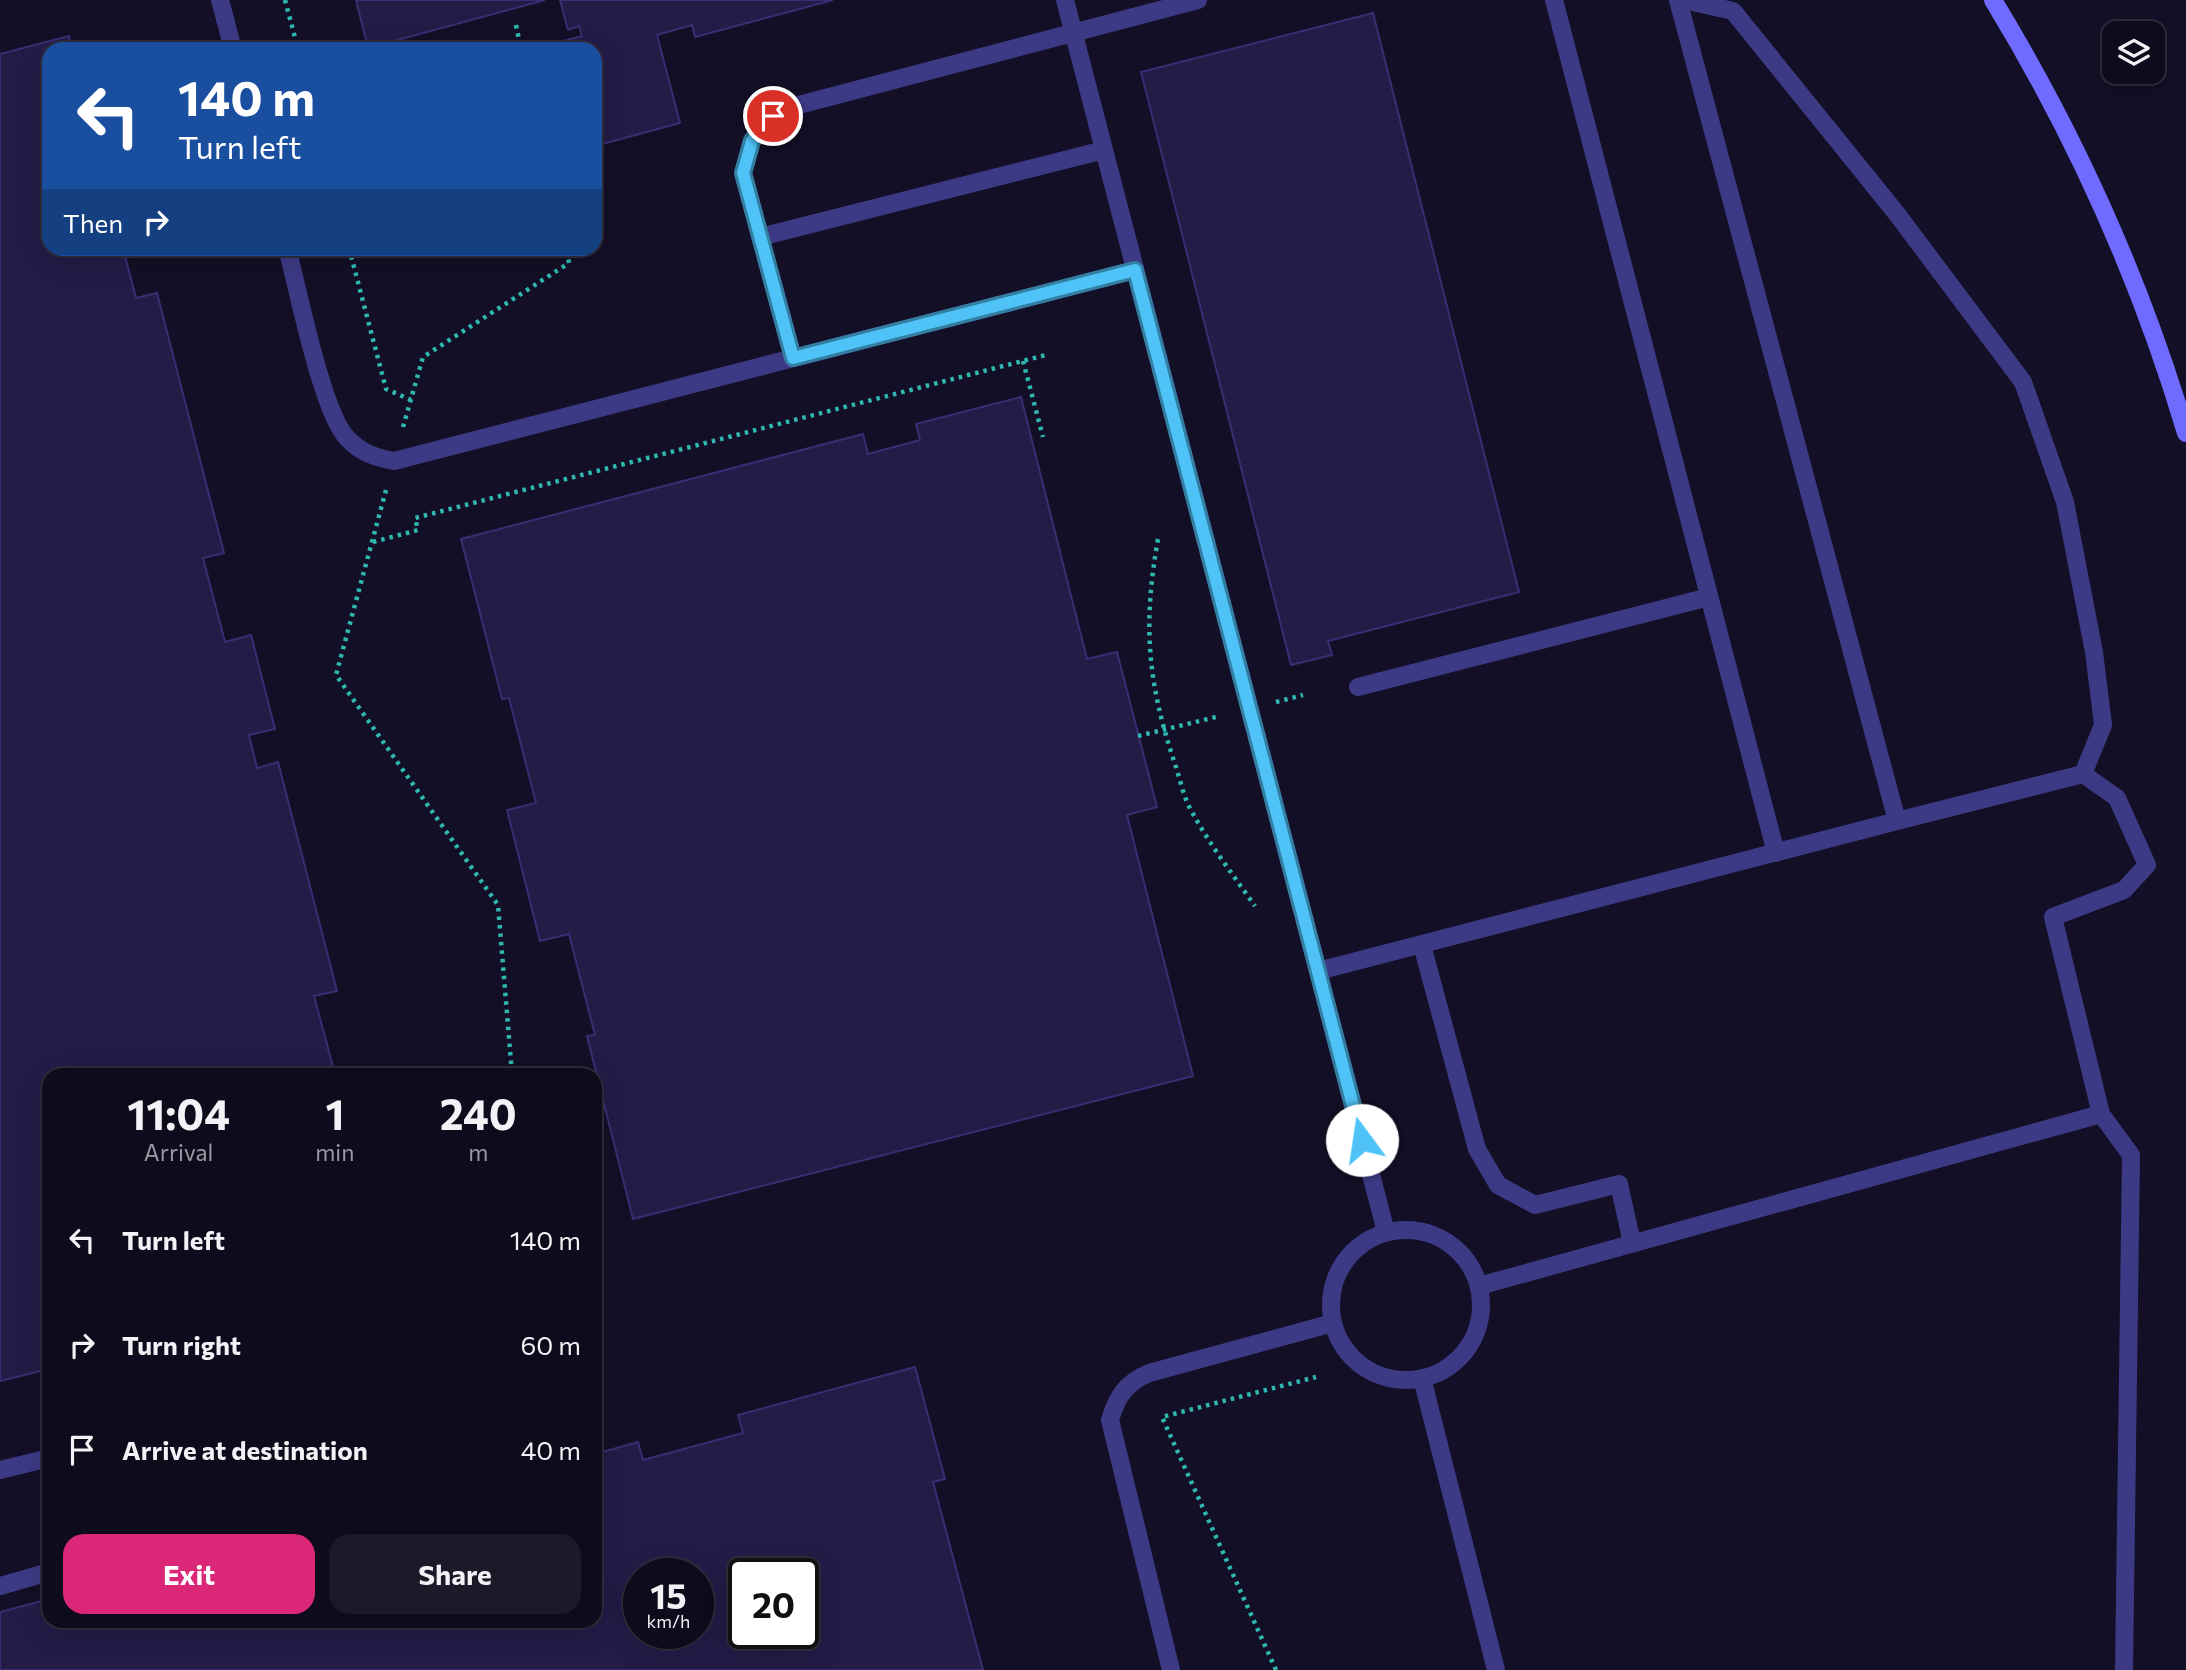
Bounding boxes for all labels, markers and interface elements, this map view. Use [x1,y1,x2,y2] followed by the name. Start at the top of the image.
[2102,21,2165,84] map controls
[2102,21,2165,84] button: layers
[178,66,315,126] text: 140 m
[63,70,154,161] icon: left
[743,86,803,146] pin
[754,97,792,135] icon: arrive
[178,126,302,166] text: Turn left
[137,203,175,241] icon: right
[63,207,123,238] text: Then
[127,1087,230,1139] text: 11:04
[325,1087,344,1139] text: 1
[440,1087,517,1139] text: 240
[1325,1103,1399,1177] position arrow
[144,1138,213,1166] text: Arrival
[315,1138,354,1166] text: min
[468,1138,488,1166] text: m
[63,1221,101,1259] icon: left
[122,1224,225,1255] text: Turn left
[510,1224,581,1255] text: 140 m
[63,1326,101,1364] icon: right
[122,1329,241,1360] text: Turn right
[521,1329,581,1360] text: 60 m
[63,1431,101,1469] icon: arrive
[122,1434,368,1465] text: Arrive at destination
[521,1434,581,1465] text: 40 m
[63,1534,315,1614] button: Exit
[329,1534,581,1614] button: Share
[728,1558,819,1649] speed limit sign: 20
[650,1573,687,1616] text: 15
[647,1610,690,1632] text: km/h

